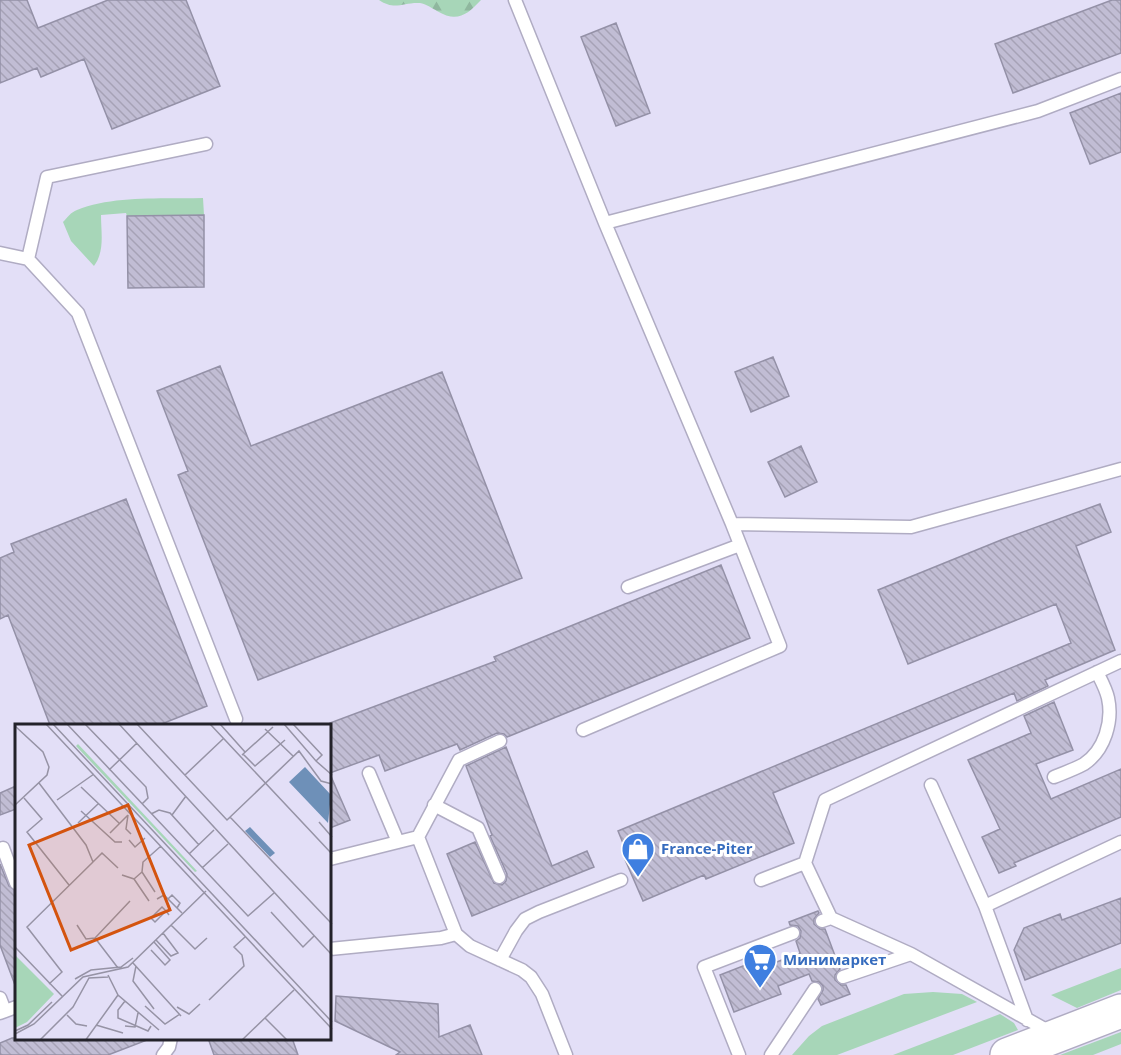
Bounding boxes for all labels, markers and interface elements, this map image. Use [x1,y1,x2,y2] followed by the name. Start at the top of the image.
[15,724,332,1040] inset map
[620,831,656,878] shop icon: France-Piter
[661,838,753,858] place label: France-Piter
[742,942,778,989] supermarket icon: Минимаркет
[783,949,886,969] place label: Минимаркет

